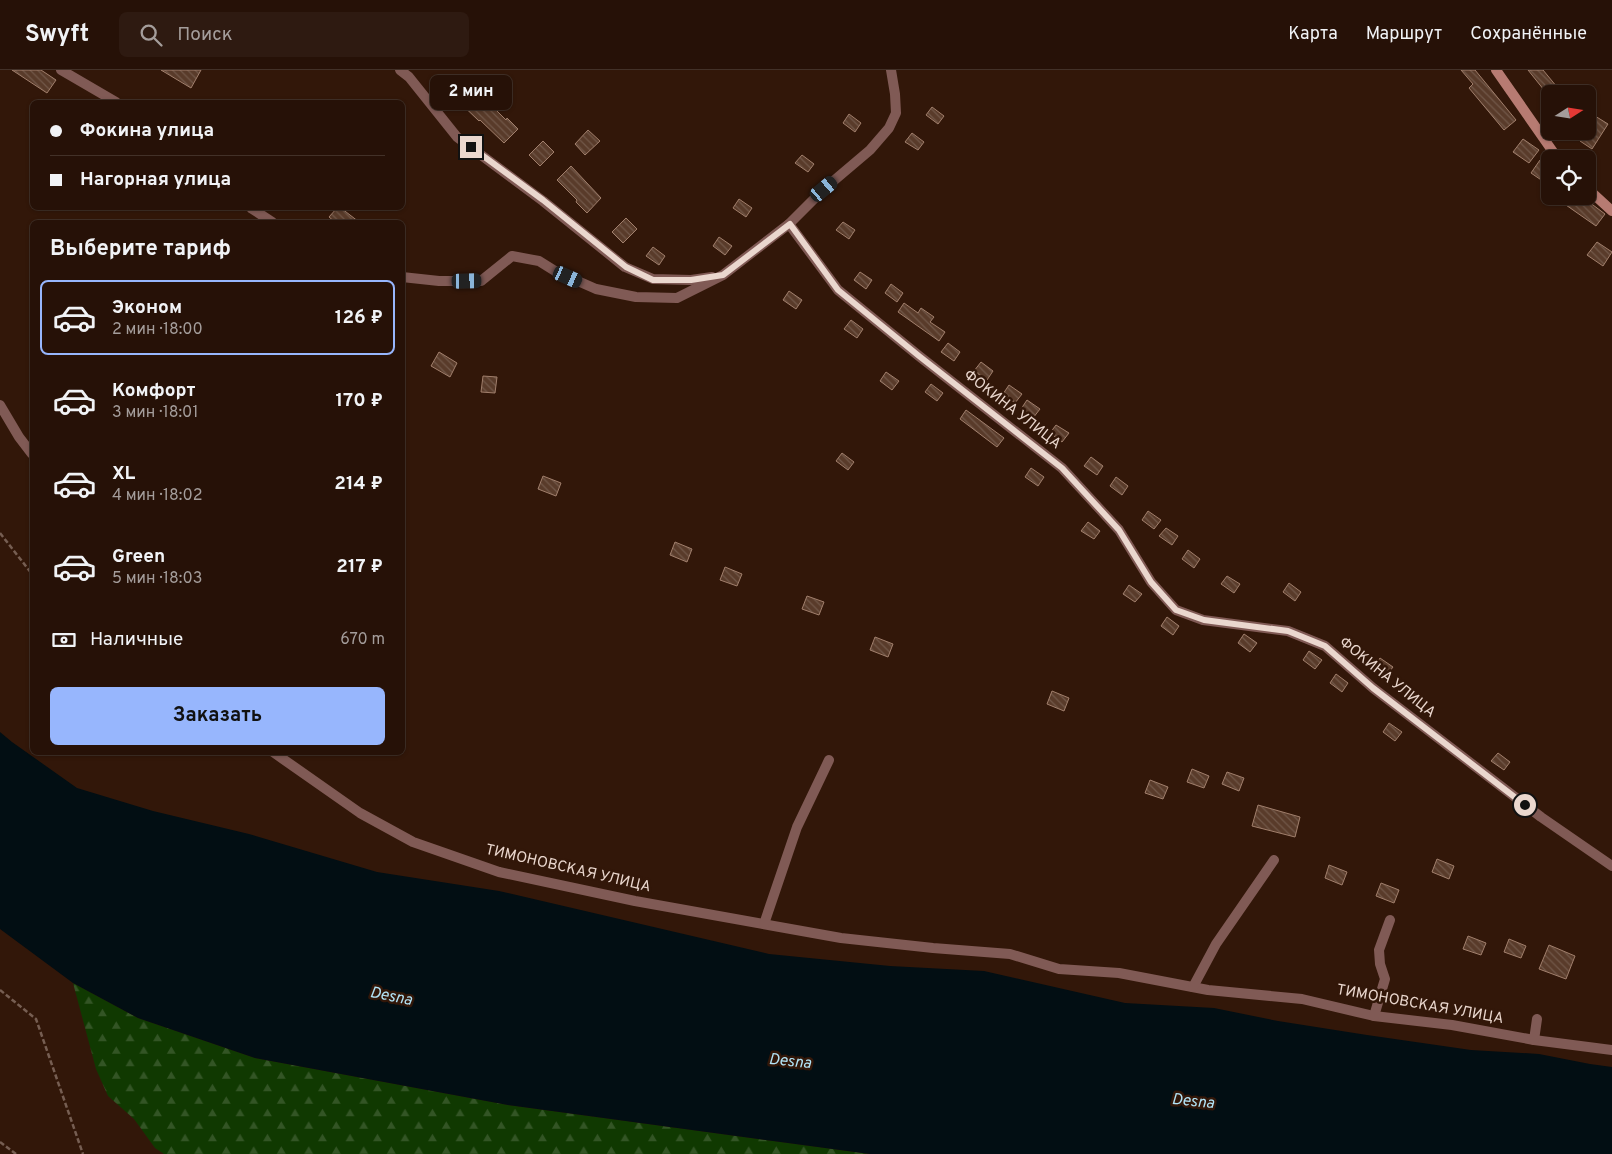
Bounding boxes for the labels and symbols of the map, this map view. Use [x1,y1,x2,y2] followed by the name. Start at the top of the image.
[430,75,512,110] callout: 2 мин
[1541,85,1596,140] north arrow
[460,136,482,158] route end
[807,174,840,204] car
[551,264,584,290] car
[451,273,482,289] car
[959,366,1065,454] street label: ФОКИНА УЛИЦА
[1335,633,1439,723] street label: ФОКИНА УЛИЦА
[1514,794,1536,816] route start
[483,841,653,897] street label: ТИМОНОВСКАЯ УЛИЦА
[1335,981,1505,1029] street label: ТИМОНОВСКАЯ УЛИЦА
[368,983,415,1011] water label: Desna
[768,1050,813,1074] water label: Desna
[1171,1090,1216,1114] water label: Desna

